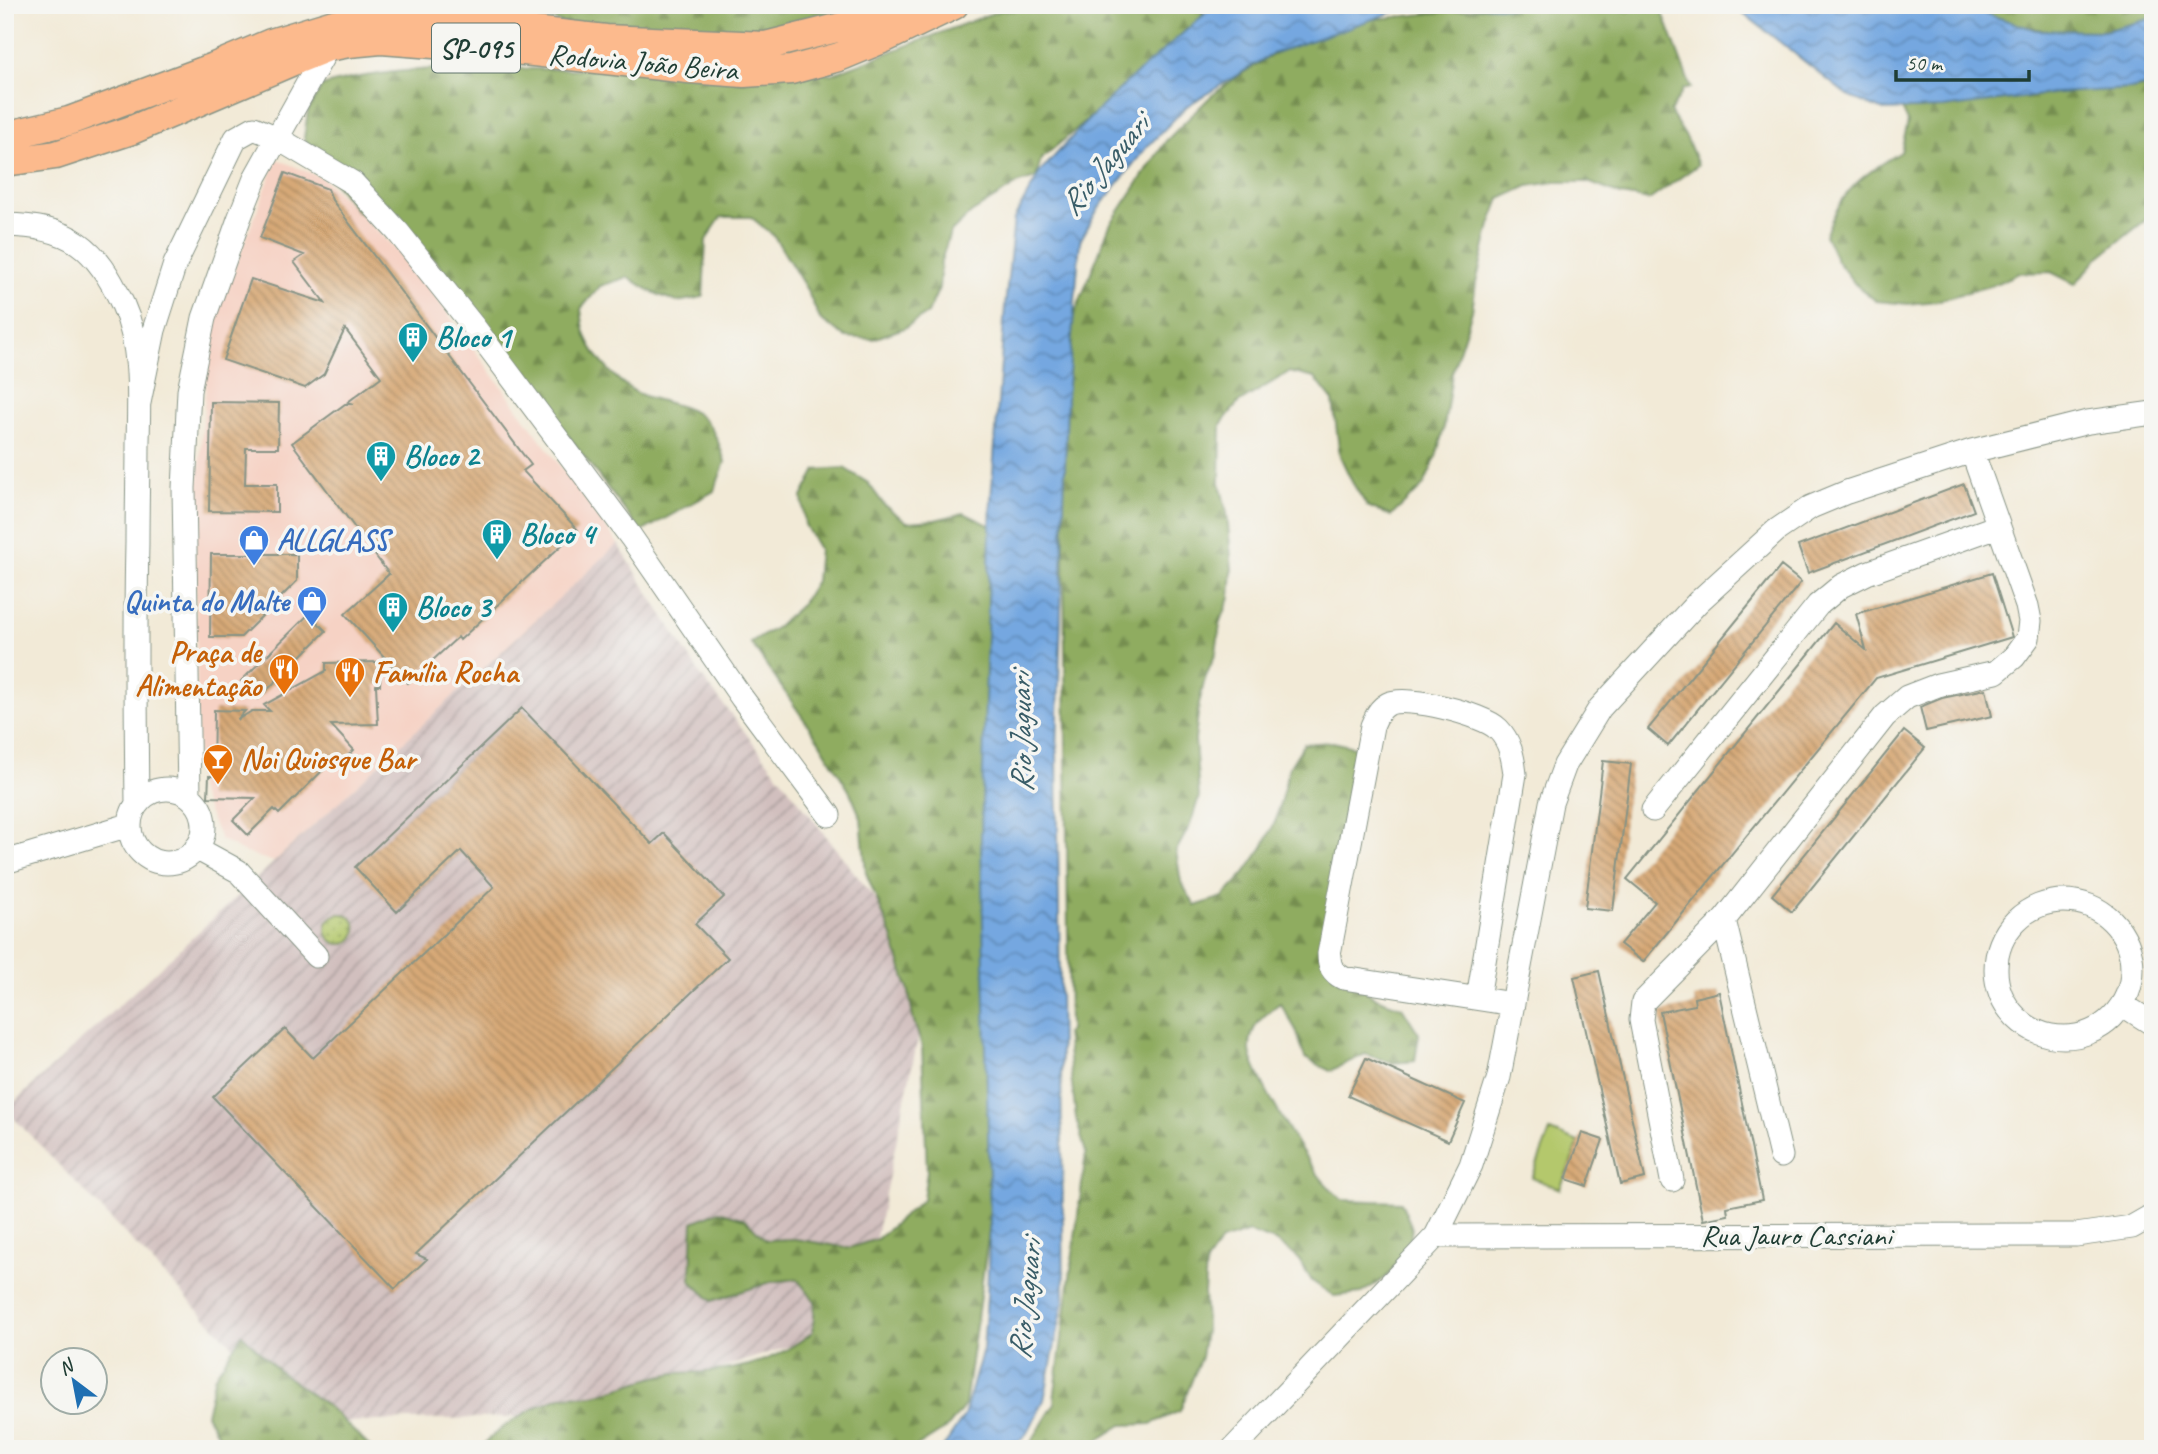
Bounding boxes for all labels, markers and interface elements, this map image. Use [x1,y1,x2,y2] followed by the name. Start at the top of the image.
[432,23,520,72] road number: SP-095
[547,35,741,89] street label: Rodovia João Beira
[1896,38,2028,82] scale bar
[1906,50,1944,76] text: 50 m
[1050,100,1163,224] water label: Rio Jaguari
[436,318,514,356] place label: Bloco 1
[396,320,430,364] building icon: Bloco 1
[404,437,481,475] place label: Bloco 2
[364,439,398,483] building icon: Bloco 2
[520,515,598,553] place label: Bloco 4
[480,517,514,561] building icon: Bloco 4
[277,521,394,559] place label: ALLGLASS
[237,523,271,567] shop icon: ALLGLASS
[124,582,291,620] place label: Quinta do Malte
[295,584,329,628] shop icon: Quinta do Malte
[416,588,493,626] place label: Bloco 3
[376,590,410,634] building icon: Bloco 3
[135,633,263,705] place label: Praça de Alimentação
[267,652,301,696] restaurant icon: Praça de Alimentação
[373,653,520,691] place label: Família Rocha
[333,655,367,699] restaurant icon: Família Rocha
[999,665,1043,793] water label: Rio Jaguari
[241,740,418,778] place label: Noi Quiosque Bar
[201,742,235,786] bar icon: Noi Quiosque Bar
[1701,1216,1895,1254] street label: Rua Jauro Cassiani
[998,1231,1052,1361] water label: Rio Jaguari
[38,1346,108,1416] north arrow
[54,1352,80,1381] text: N

